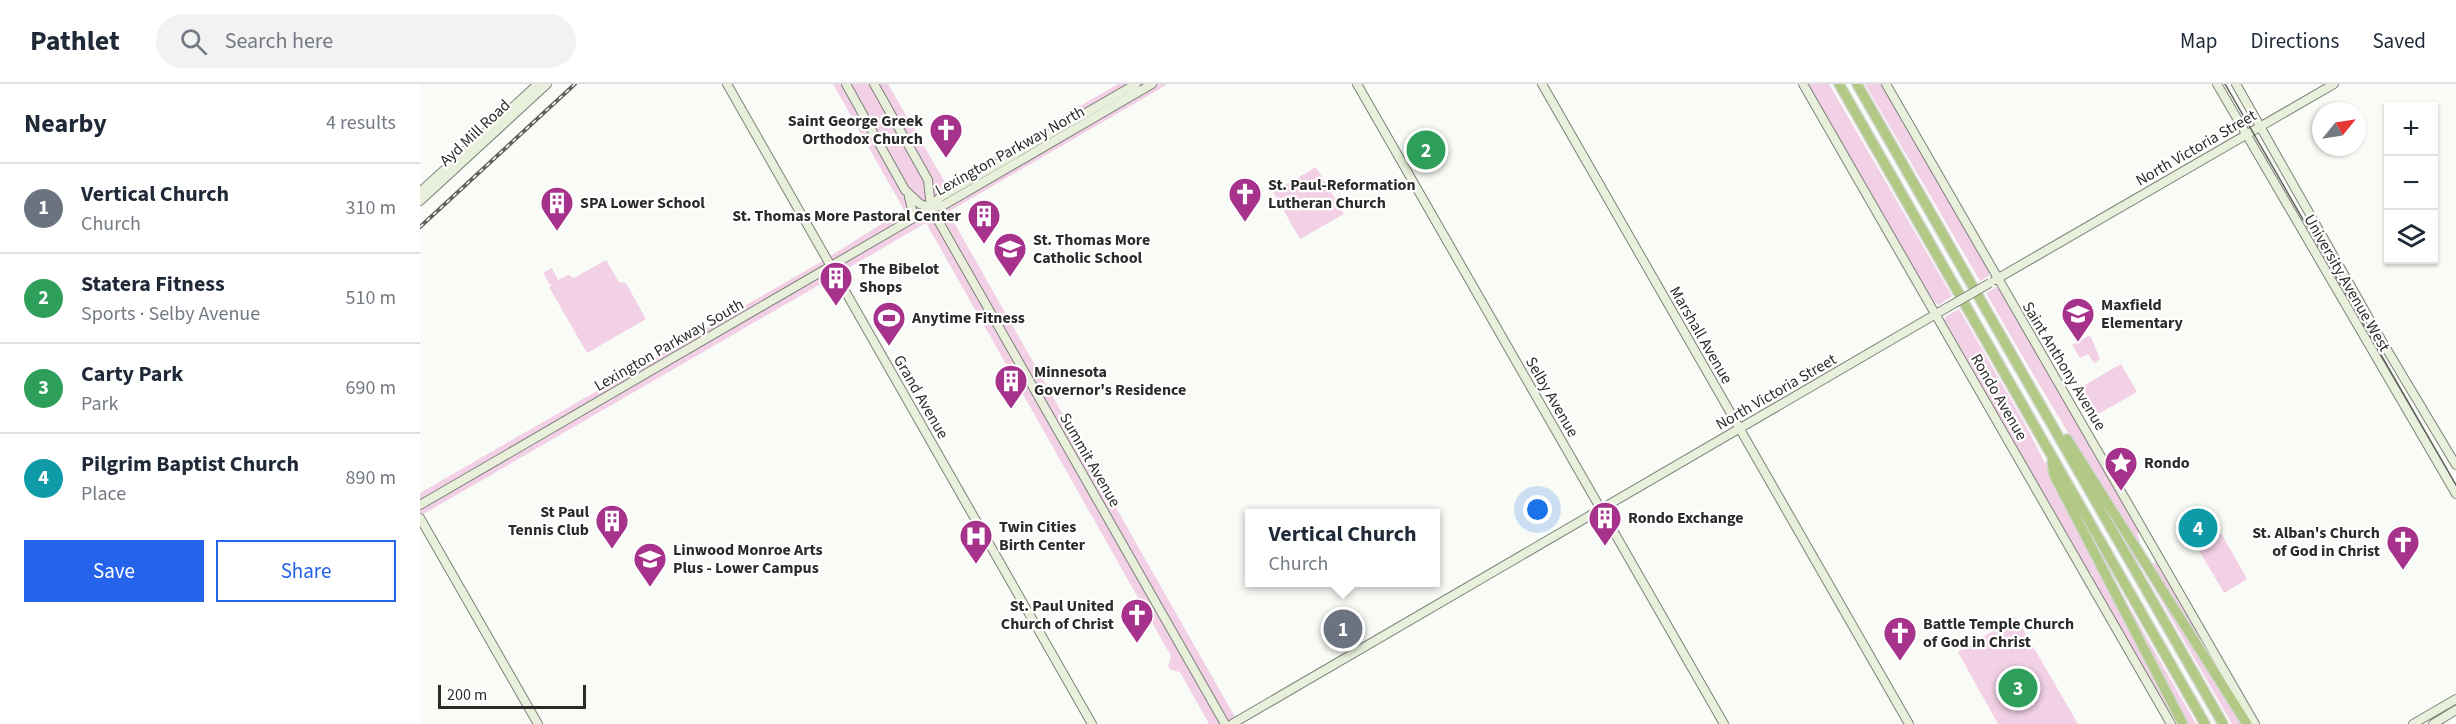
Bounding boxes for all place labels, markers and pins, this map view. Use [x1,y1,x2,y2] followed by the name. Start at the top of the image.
[788,110,923,150] place label: Saint George Greek Orthodox Church
[928,112,964,159] church icon: Saint George Greek Orthodox Church
[1406,128,1446,172] pin: 2
[1268,174,1416,214] place label: St. Paul-Reformation Lutheran Church
[1227,176,1263,223] church icon: St. Paul-Reformation Lutheran Church
[539,185,575,232] building icon: SPA Lower School
[580,192,705,214] place label: SPA Lower School
[966,198,1002,245] building icon: St. Thomas More Pastoral Center
[732,205,962,227] place label: St. Thomas More Pastoral Center
[1033,229,1150,269] place label: St. Thomas More Catholic School
[992,231,1028,278] school or university icon: St. Thomas More Catholic School
[859,258,939,298] place label: The Bibelot Shops
[818,260,854,307] building icon: The Bibelot Shops
[2101,294,2183,334] place label: Maxfield Elementary
[2060,296,2096,343] school or university icon: Maxfield Elementary
[871,300,907,347] sports icon: Anytime Fitness
[911,307,1025,329] place label: Anytime Fitness
[1034,361,1186,401] place label: Minnesota Governor's Residence
[993,363,1029,410] building icon: Minnesota Governor's Residence
[2103,445,2139,492] place icon: Rondo
[2144,452,2190,474] place label: Rondo
[1587,500,1623,547] building icon: Rondo Exchange
[508,501,589,541] place label: St Paul Tennis Club
[594,503,630,550] building icon: St Paul Tennis Club
[2178,506,2218,550] pin: 4
[1628,507,1744,529] place label: Rondo Exchange
[999,516,1086,556] place label: Twin Cities Birth Center
[958,518,994,565] hospital icon: Twin Cities Birth Center
[2252,522,2380,562] place label: St. Alban's Church of God in Christ
[2385,524,2421,571] church icon: St. Alban's Church of God in Christ
[673,539,823,579] place label: Linwood Monroe Arts Plus - Lower Campus
[632,541,668,588] school or university icon: Linwood Monroe Arts Plus - Lower Campus
[1001,595,1114,635] place label: St. Paul United Church of Christ
[1119,597,1155,644] church icon: St. Paul United Church of Christ
[1324,606,1362,652] pin: 1
[1923,613,2074,653] place label: Battle Temple Church of God in Christ
[1882,615,1918,662] church icon: Battle Temple Church of God in Christ
[1998,666,2038,710] pin: 3

